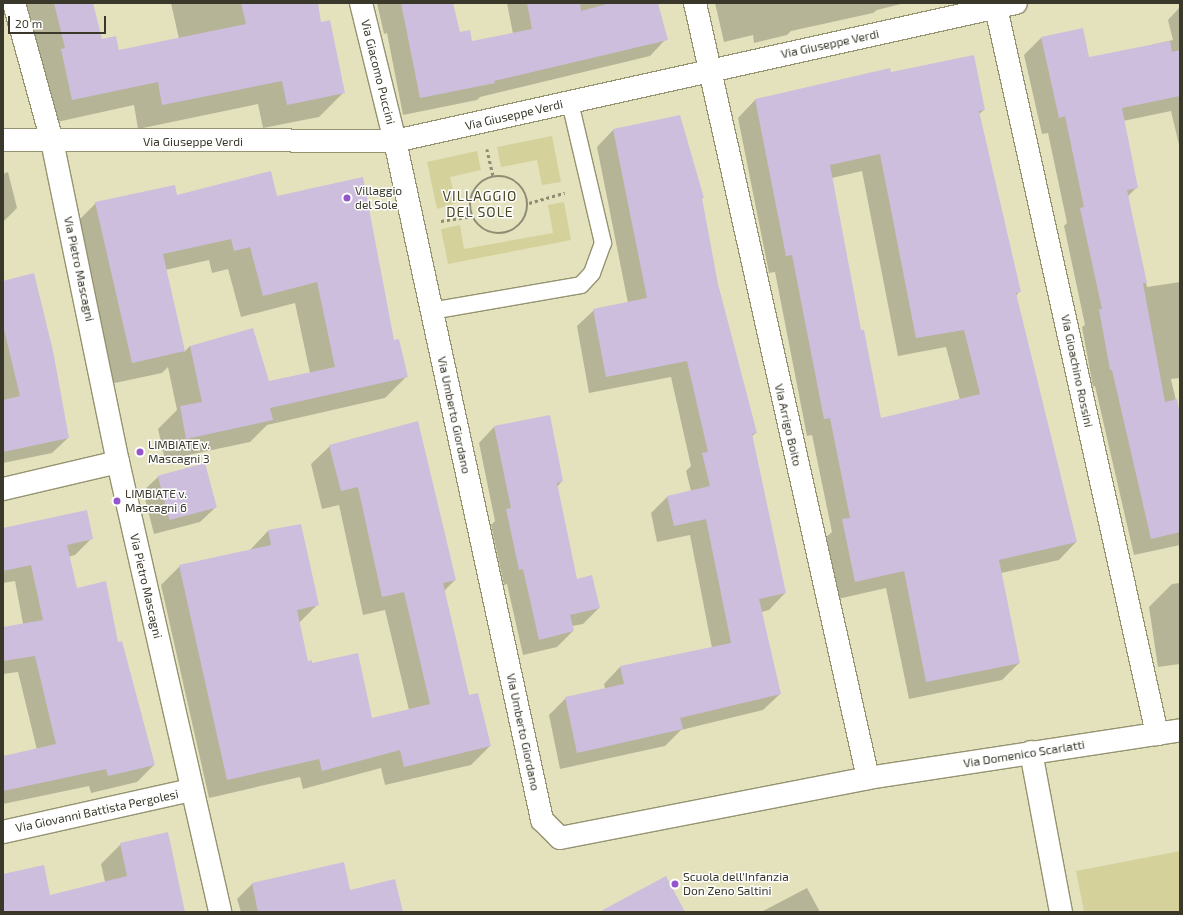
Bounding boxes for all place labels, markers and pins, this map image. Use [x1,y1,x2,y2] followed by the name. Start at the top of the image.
[355,184,402,212] place label: Villaggio del Sole
[342,193,352,203] marker: Villaggio del Sole
[148,438,210,466] place label: LIMBIATE v. Mascagni 3
[135,447,145,457] marker: LIMBIATE v. Mascagni 3
[125,487,187,515] place label: LIMBIATE v. Mascagni 6
[112,496,122,506] marker: LIMBIATE v. Mascagni 6
[683,870,789,898] place label: Scuola dell'Infanzia Don Zeno Saltini
[670,879,680,889] marker: Scuola dell'Infanzia Don Zeno Saltini

